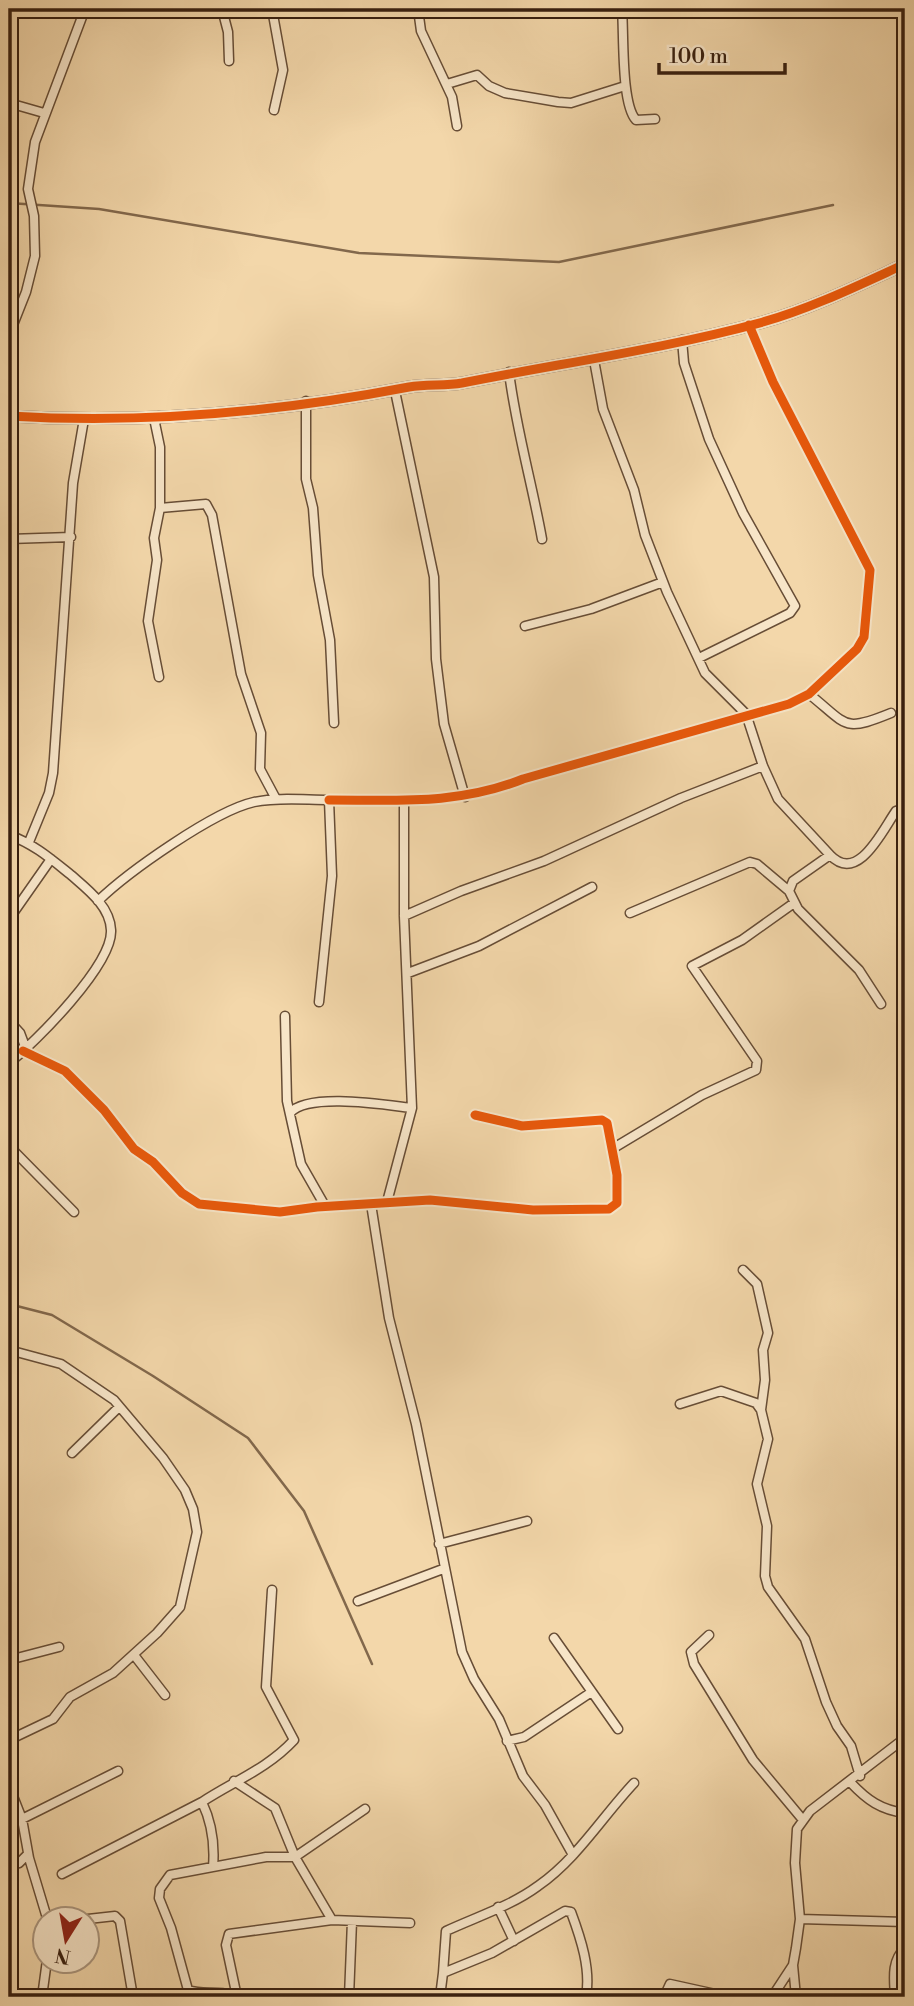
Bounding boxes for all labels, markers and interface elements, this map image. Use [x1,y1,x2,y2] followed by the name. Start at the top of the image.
[659,32,785,76] scale bar
[669,44,728,70] text: 100 m
[32,1904,102,1974] north arrow
[53,1942,73,1969] text: N

